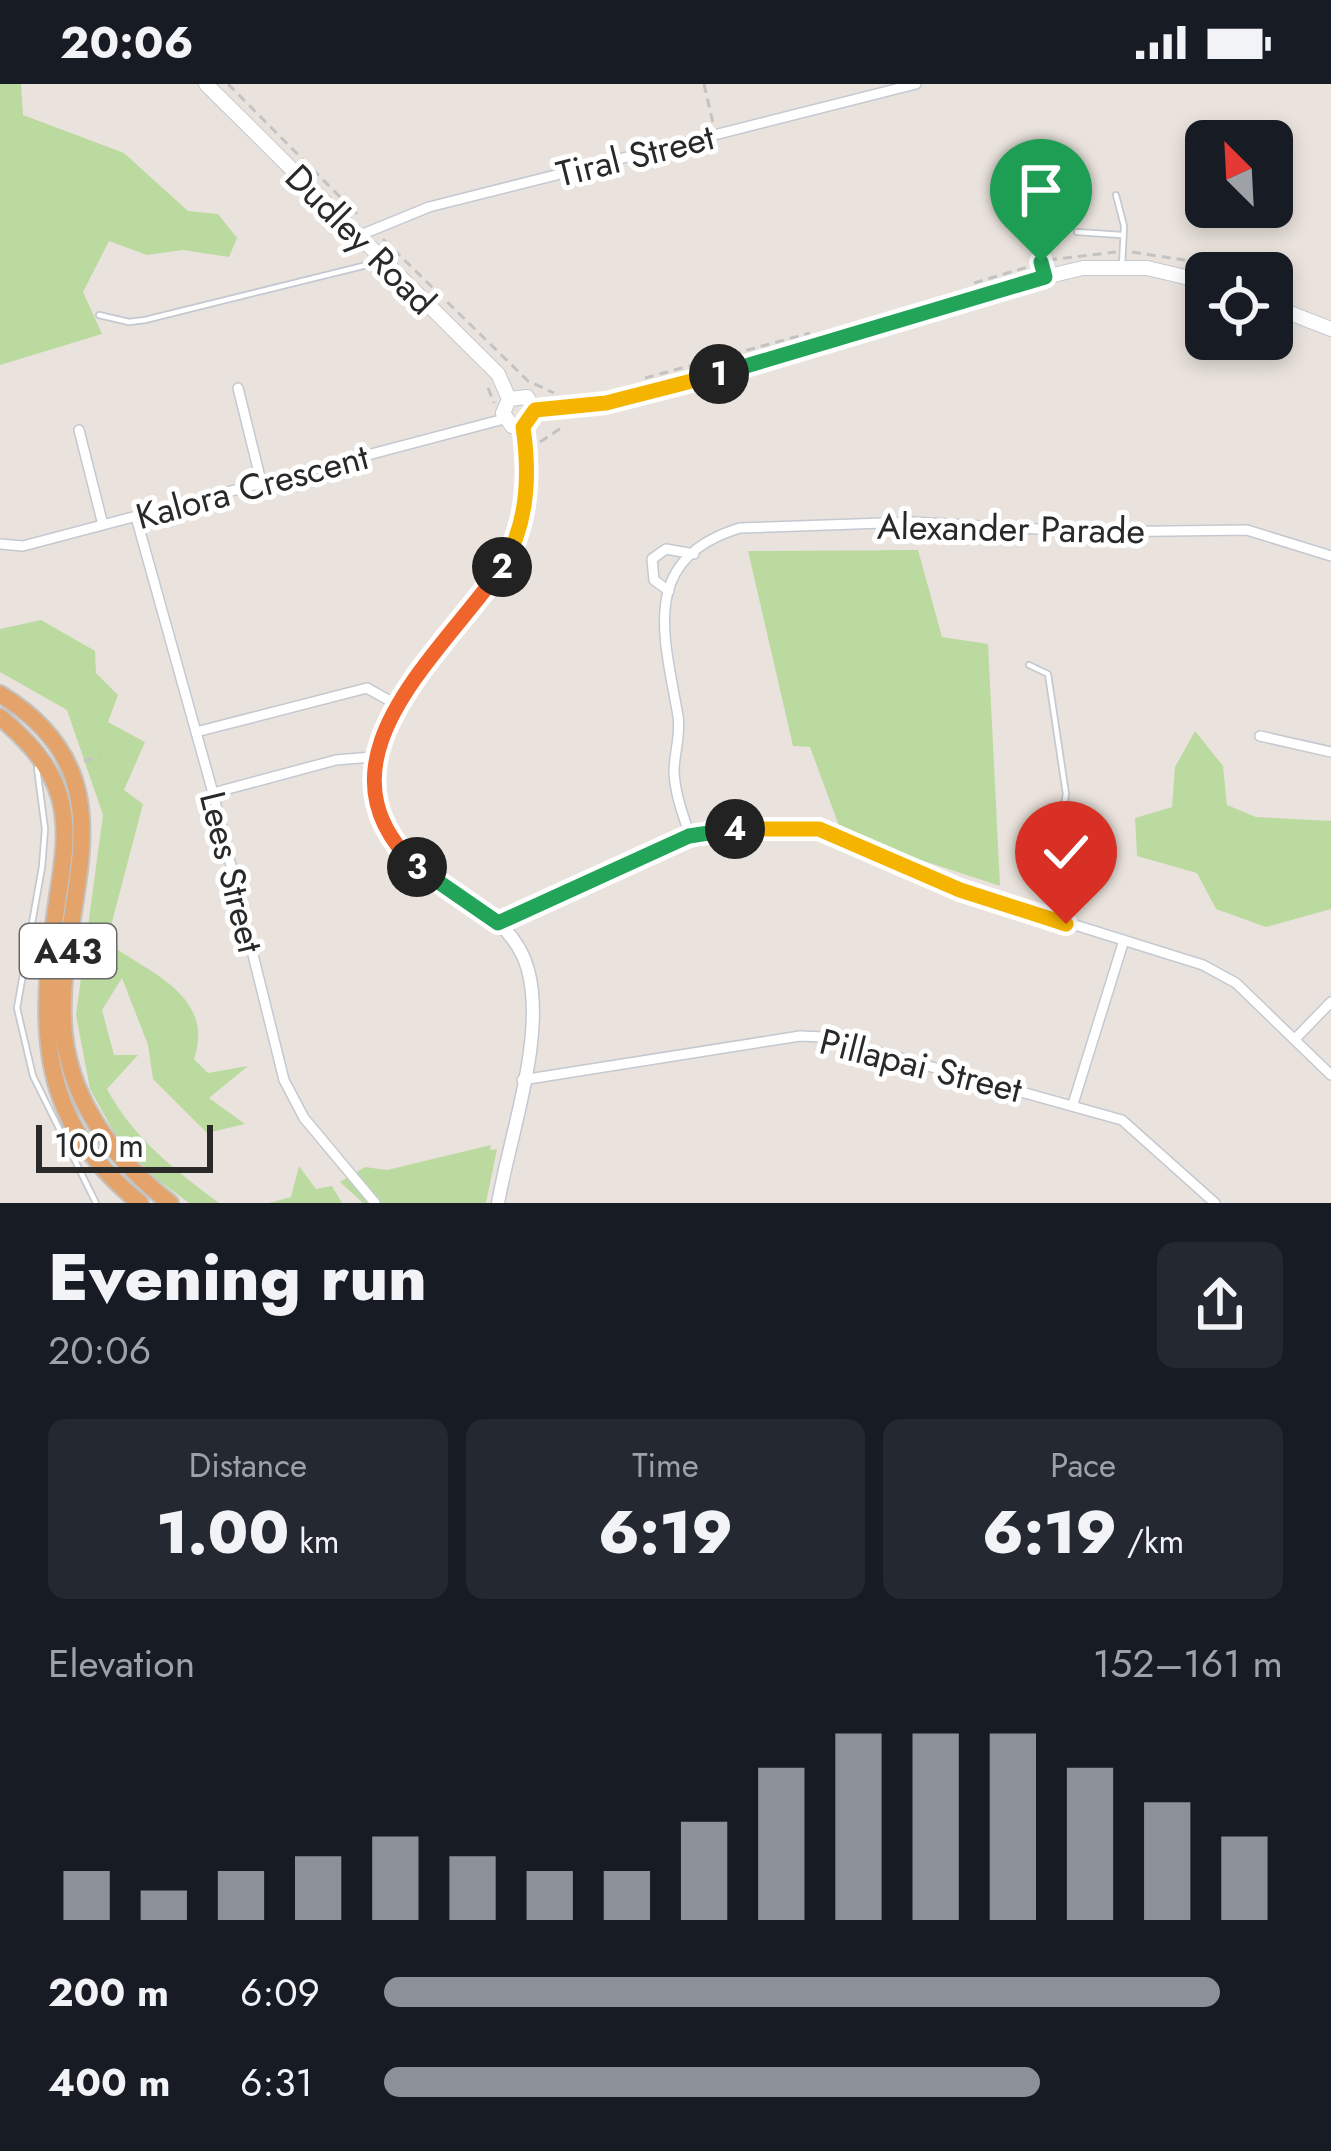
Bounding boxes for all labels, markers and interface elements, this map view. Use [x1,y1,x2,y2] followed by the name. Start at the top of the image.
[60,10,194,75] text: 20:06
[551,110,720,200] street label: Tiral Street
[1185,120,1293,228] north arrow
[1185,120,1293,360] map controls
[990,139,1092,262] pin
[274,152,448,326] street label: Dudley Road
[1008,157,1074,223] icon: arrive
[1185,252,1293,360] button: locate
[689,344,749,404] pin: 1
[711,350,727,397] text: 1
[130,430,374,542] street label: Kalora Crescent
[876,500,1146,556] street label: Alexander Parade
[472,537,532,597] pin: 2
[491,543,513,590] text: 2
[187,786,277,958] street label: Lees Street
[705,799,765,859] pin: 4
[1015,801,1117,924] pin
[723,805,747,852] text: 4
[1033,819,1099,885] icon: check
[387,837,447,897] pin: 3
[407,843,427,890] text: 3
[20,924,116,978] road number: A43
[814,1015,1028,1115] street label: Pillapai Street
[36,1119,213,1172] scale bar
[54,1122,144,1169] text: 100 m
[48,1229,427,1325] text: Evening run
[1157,1242,1283,1368] button: share
[48,1322,151,1379] text: 20:06
[189,1442,307,1489] text: Distance
[632,1442,699,1489] text: Time
[1050,1442,1116,1489] text: Pace
[156,1489,289,1576] text: 1.00
[598,1489,733,1576] text: 6:19
[982,1489,1117,1576] text: 6:19
[289,1518,339,1565] text: km
[1117,1518,1184,1565] text: /km
[48,1635,195,1692] text: Elevation
[1093,1635,1283,1692] text: 152–161 m
[48,1964,169,2021] text: 200 m
[240,1964,320,2021] text: 6:09
[48,2054,171,2111] text: 400 m
[240,2054,313,2111] text: 6:31

